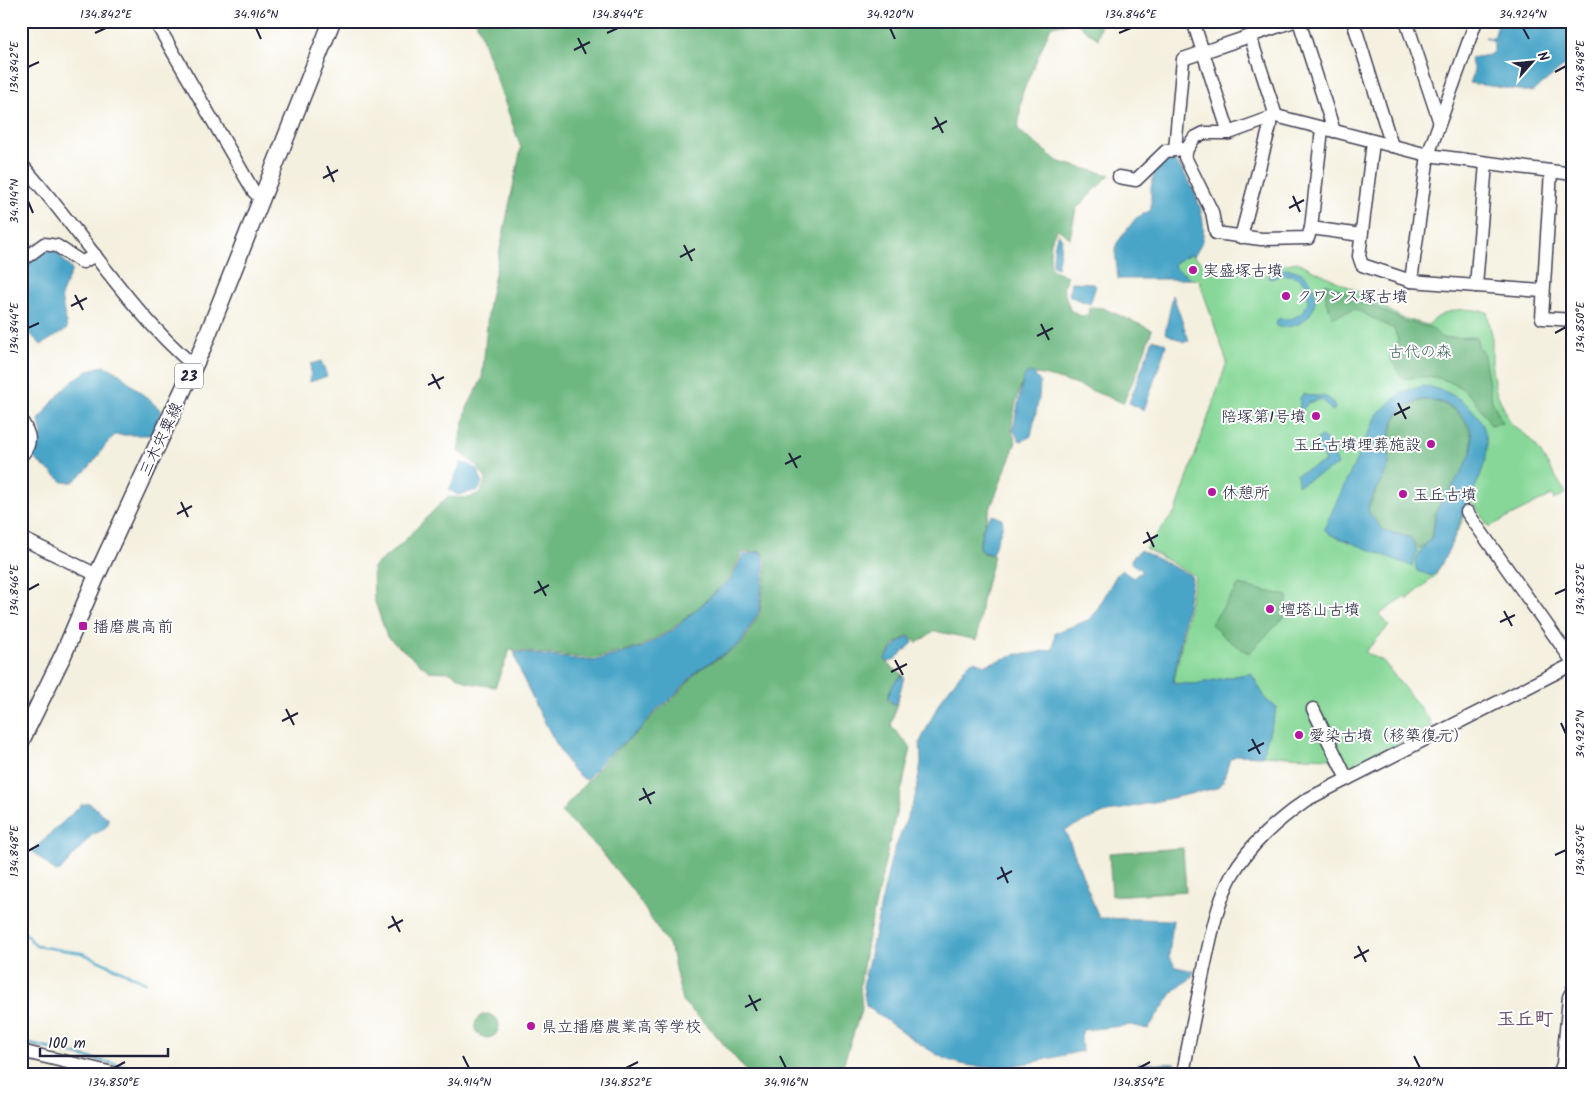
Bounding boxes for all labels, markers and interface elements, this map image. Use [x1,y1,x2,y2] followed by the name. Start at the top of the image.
[80,5,133,24] text: 134.842°E
[234,5,278,24] text: 34.916°N
[592,5,645,24] text: 134.844°E
[866,5,914,24] text: 34.920°N
[1105,5,1158,24] text: 134.846°E
[1499,5,1547,24] text: 34.924°N
[1506,38,1556,88] north arrow
[1571,39,1590,92] text: 134.848°E
[5,40,24,93] text: 134.842°E
[1531,48,1555,66] text: N
[5,179,24,223] text: 34.914°N
[1203,259,1283,284] place label: 実盛塚古墳
[1187,264,1199,276] marker: 実盛塚古墳
[1296,285,1408,310] place label: クワンス塚古墳
[1280,290,1292,302] marker: クワンス塚古墳
[5,301,24,354] text: 134.844°E
[1571,301,1590,352] text: 134.850°E
[1388,340,1452,365] park label: 古代の森
[175,364,203,388] road number: 23
[133,398,190,481] street label: 三木宍粟線
[1221,405,1306,430] place label: 陪塚第1号墳
[1310,410,1322,422] marker: 陪塚第1号墳
[1293,433,1421,458] place label: 玉丘古墳埋葬施設
[1425,438,1437,450] marker: 玉丘古墳埋葬施設
[1222,481,1270,506] place label: 休憩所
[1413,483,1477,508] place label: 玉丘古墳
[1206,486,1218,498] marker: 休憩所
[1397,488,1409,500] marker: 玉丘古墳
[1571,562,1590,615] text: 134.852°E
[5,563,24,616] text: 134.846°E
[1280,598,1360,623] place label: 壇塔山古墳
[1264,603,1276,615] marker: 壇塔山古墳
[93,615,173,640] place label: 播磨農高前
[77,620,89,632] marker: 播磨農高前
[1571,710,1590,758] text: 34.922°N
[1309,724,1469,749] place label: 愛染古墳（移築復元）
[1293,729,1305,741] marker: 愛染古墳（移築復元）
[1571,823,1590,876] text: 134.854°E
[5,824,24,877] text: 134.848°E
[1496,1005,1554,1035] district label: 玉丘町
[541,1015,701,1040] place label: 県立播磨農業高等学校
[525,1020,537,1032] marker: 県立播磨農業高等学校
[40,1025,168,1057] scale bar
[48,1032,86,1056] text: 100 m
[89,1073,140,1092] text: 134.850°E
[447,1073,491,1092] text: 34.914°N
[600,1073,653,1092] text: 134.852°E
[764,1073,808,1092] text: 34.916°N
[1113,1073,1166,1092] text: 134.854°E
[1396,1073,1444,1092] text: 34.920°N

